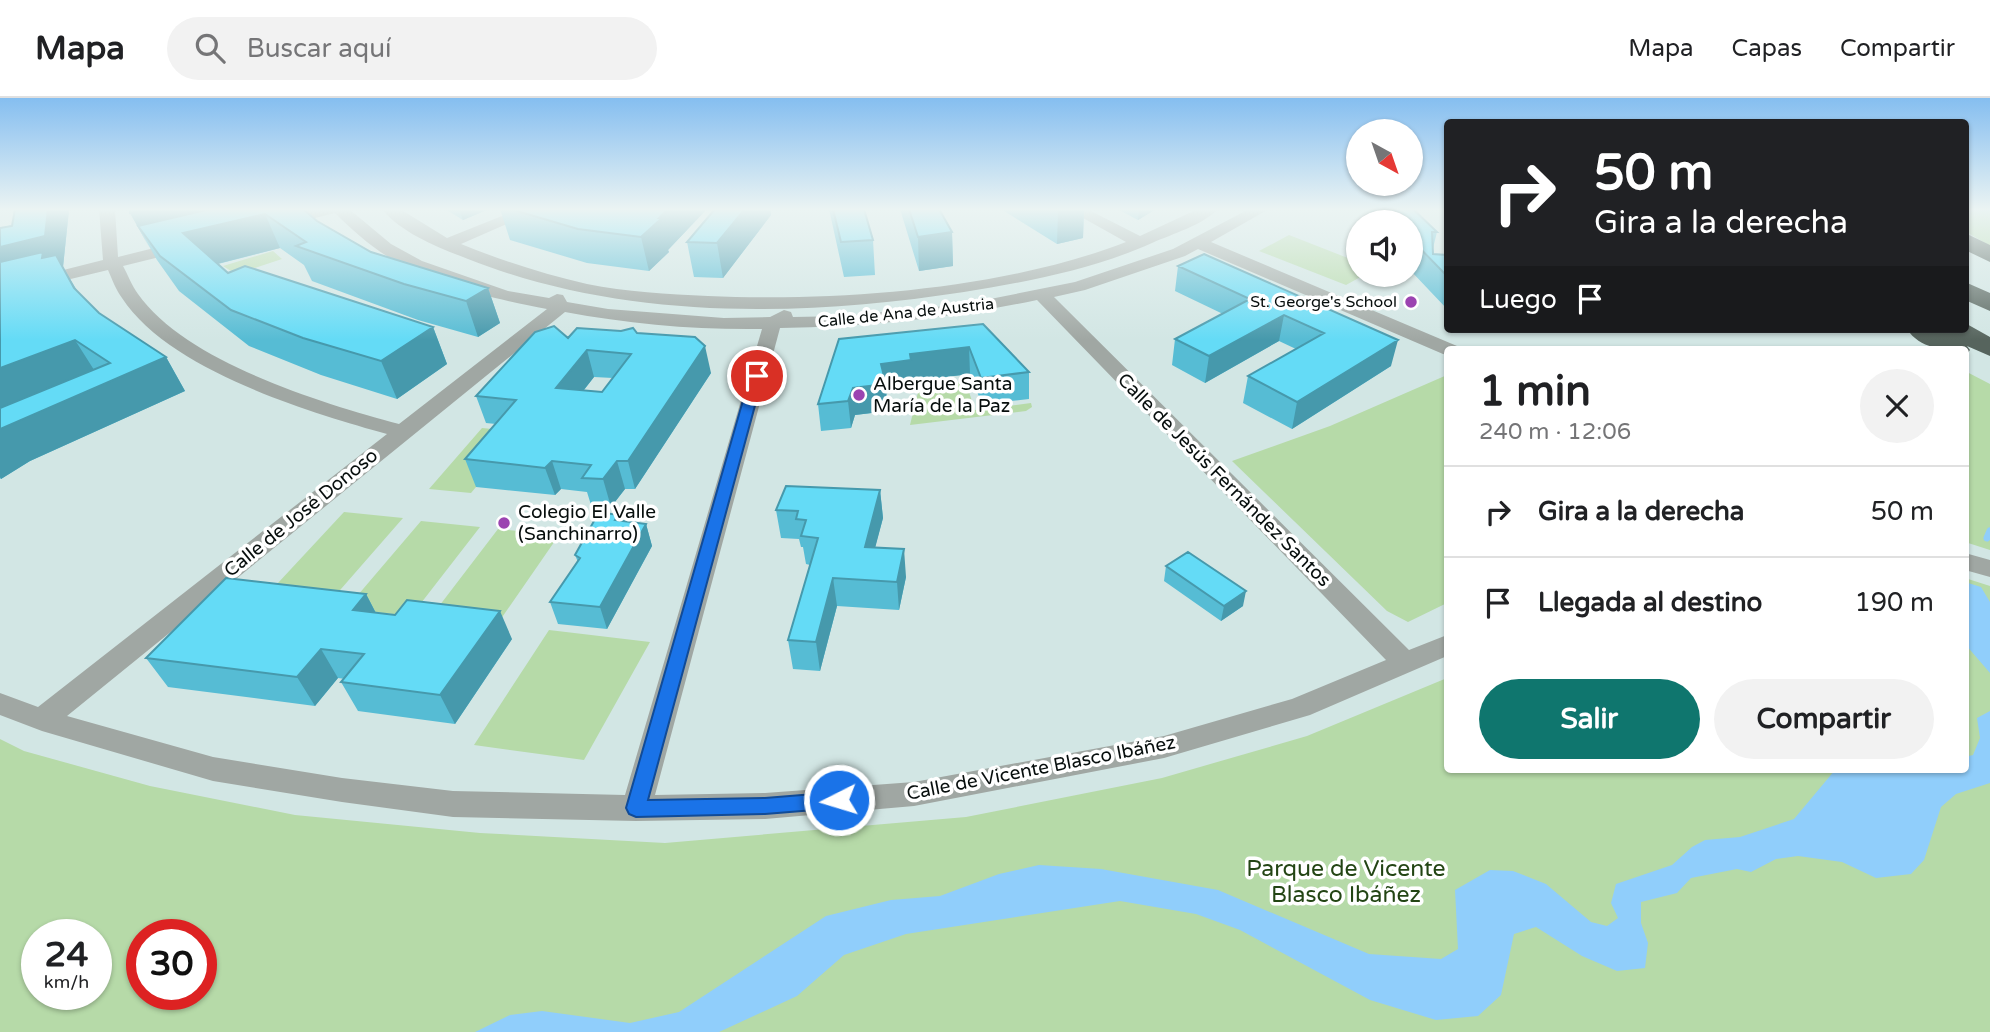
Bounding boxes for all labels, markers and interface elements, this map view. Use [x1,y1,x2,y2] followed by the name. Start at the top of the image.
[167,17,657,80] search box
[35,29,125,68] text: Mapa
[191,29,229,67] icon: search
[247,33,391,64] text: Buscar aquí
[1628,34,1694,63] text: Mapa
[1732,34,1802,63] text: Capas
[1840,34,1955,63] text: Compartir
[1346,119,1423,196] north arrow
[1346,119,1423,287] map controls
[1594,144,1713,203] text: 50 m
[1479,147,1570,238] icon: right
[1594,204,1848,242] text: Gira a la derecha
[1346,210,1423,287] button: sound
[1571,280,1609,318] icon: arrive
[1479,284,1557,315] text: Luego
[1250,292,1397,312] place label: St. George's School
[817,294,995,332] street label: Calle de Ana de Austria
[1403,294,1419,310] marker: St. George's School
[727,346,787,406] pin
[738,357,776,395] icon: arrive
[1479,366,1591,417] text: 1 min
[1113,369,1335,591] street label: Calle de Jesús Fernández Santos
[1860,369,1934,443] button: close
[873,373,1012,417] place label: Albergue Santa María de la Paz
[851,387,867,403] marker: Albergue Santa María de la Paz
[1479,418,1631,446] text: 240 m · 12:06
[220,444,382,582] street label: Calle de José Donoso
[1479,493,1517,531] icon: right
[1538,496,1744,527] text: Gira a la derecha
[1871,496,1934,527] text: 50 m
[518,501,656,545] place label: Colegio El Valle (Sanchinarro)
[496,515,512,531] marker: Colegio El Valle (Sanchinarro)
[1479,584,1517,622] icon: arrive
[1538,587,1762,618] text: Llegada al destino
[1854,587,1934,618] text: 190 m
[1479,679,1700,759] button: Salir
[1714,679,1934,759] button: Compartir
[905,731,1177,805] street label: Calle de Vicente Blasco Ibáñez
[802,763,876,837] position arrow
[1246,855,1446,909] park label: Parque de Vicente Blasco Ibáñez
[126,919,217,1010] speed limit sign: 30
[45,934,88,976] text: 24
[44,971,89,993] text: km/h

